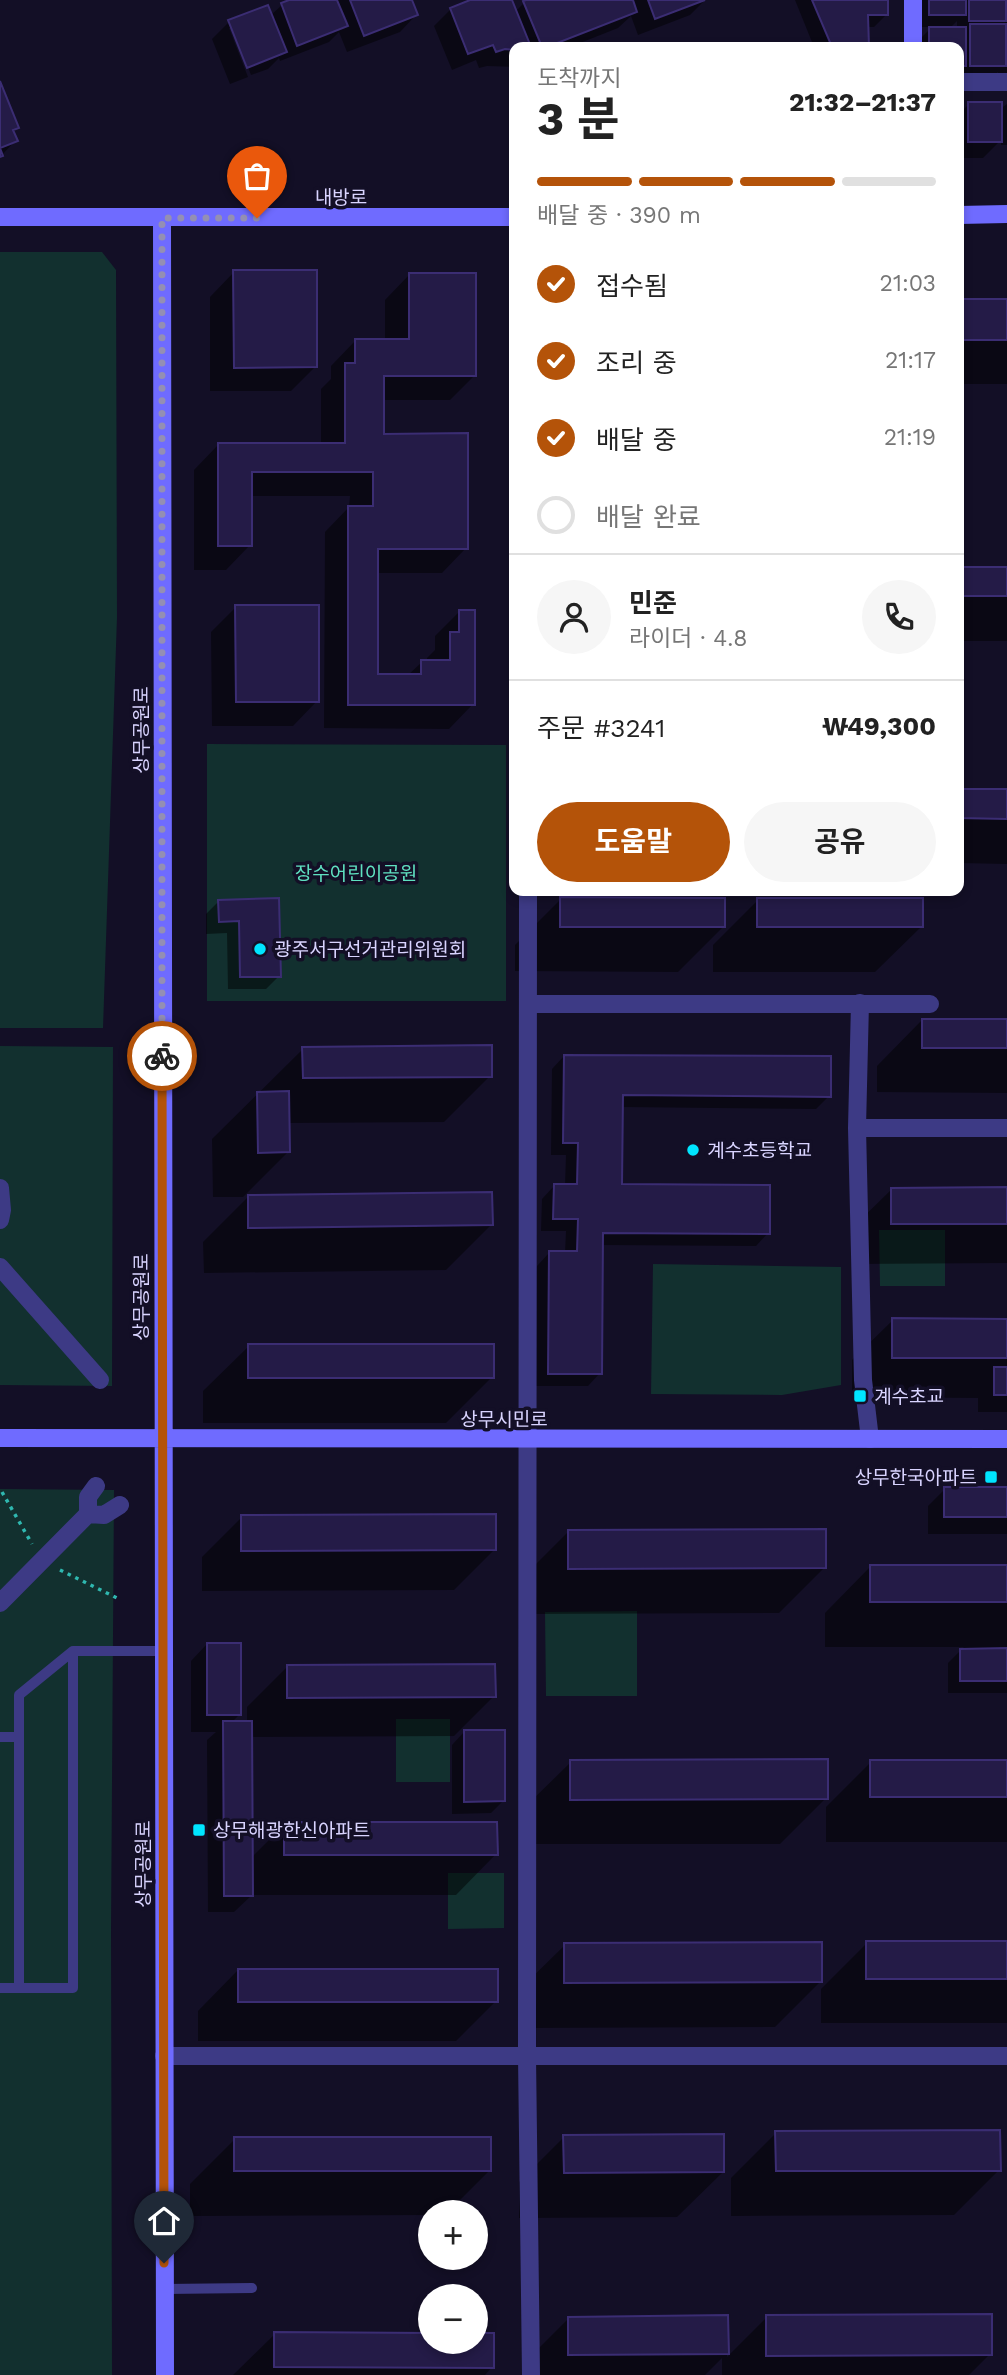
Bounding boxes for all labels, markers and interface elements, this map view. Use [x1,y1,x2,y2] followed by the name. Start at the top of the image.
[537,65,622,92] text: 도착까지
[789,87,936,117] text: 21:32–21:37
[537,92,620,146] text: 3 분
[227,146,287,218] pin
[238,157,276,195] icon: bag
[315,186,367,209] street label: 내방로
[537,202,701,229] text: 배달 중 · 390 m
[537,265,575,303] icon: check
[880,270,936,297] text: 21:03
[596,271,668,301] text: 접수됨
[537,342,575,380] icon: check
[885,347,936,374] text: 21:17
[596,348,677,378] text: 조리 중
[537,419,575,457] icon: check
[884,424,936,451] text: 21:19
[596,425,677,455] text: 배달 중
[596,502,701,532] text: 배달 완료
[537,580,611,654] button: person
[862,580,936,654] button: phone
[629,588,677,618] text: 민준
[629,625,747,652] text: 라이더 · 4.8
[130,686,153,774] street label: 상무공원로
[822,711,936,741] text: ₩49,300
[537,713,665,743] text: 주문 #3241
[537,802,730,882] button: 도움말
[744,802,936,882] button: 공유
[295,862,417,885] park label: 장수어린이공원
[274,938,466,961] place label: 광주서구선거관리위원회
[252,941,268,957] marker: 광주서구선거관리위원회
[127,1021,197,1091] courier
[143,1037,181,1075] icon: bike
[707,1139,812,1162] place label: 계수초등학교
[685,1142,701,1158] marker: 계수초등학교
[130,1253,153,1341] street label: 상무공원로
[874,1385,944,1408] place label: 계수초교
[852,1388,868,1404] marker: 계수초교
[460,1408,548,1431] street label: 상무시민로
[855,1466,977,1489] place label: 상무한국아파트
[983,1469,999,1485] marker: 상무한국아파트
[213,1819,370,1842] place label: 상무해광한신아파트
[132,1820,155,1908] street label: 상무공원로
[191,1822,207,1838] marker: 상무해광한신아파트
[134,2191,194,2263] pin
[418,2200,488,2354] map controls
[418,2200,488,2270] button: +
[145,2202,183,2240] icon: home
[418,2284,488,2354] button: −

